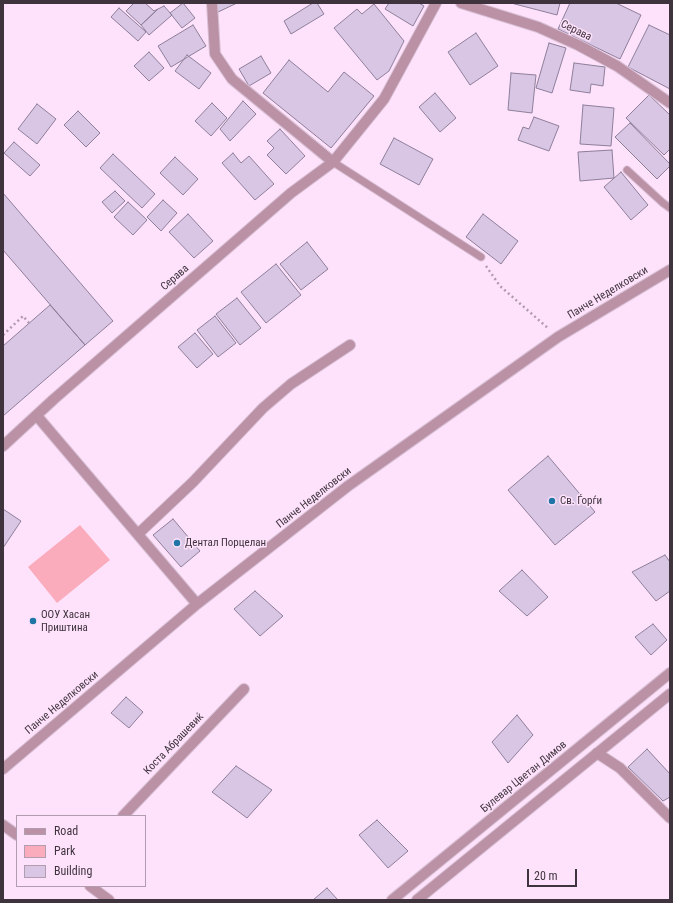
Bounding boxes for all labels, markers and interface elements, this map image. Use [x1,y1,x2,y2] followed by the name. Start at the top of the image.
[558,18,594,44] street label: Серава
[158,262,192,294] street label: Серава
[565,264,651,322] street label: Панче Неделковски
[274,465,354,531] street label: Панче Неделковски
[560,494,602,508] place label: Св. Ѓорѓи
[547,496,557,506] marker: Св. Ѓорѓи
[185,536,266,550] place label: Дентал Порцелан
[172,538,182,548] marker: Дентал Порцелан
[41,608,90,634] place label: ООУ Хасан Приштина
[28,616,38,626] marker: ООУ Хасан Приштина
[23,669,101,737] street label: Панче Неделковски
[141,710,207,778] street label: Коста Абрашевиќ
[478,738,570,816] street label: Булевар Цветан Димов
[16,815,146,887] legend
[54,824,78,838] text: Road
[54,844,75,858] text: Park
[529,861,579,887] scale bar
[54,864,92,878] text: Building
[534,869,558,883] text: 20 m

